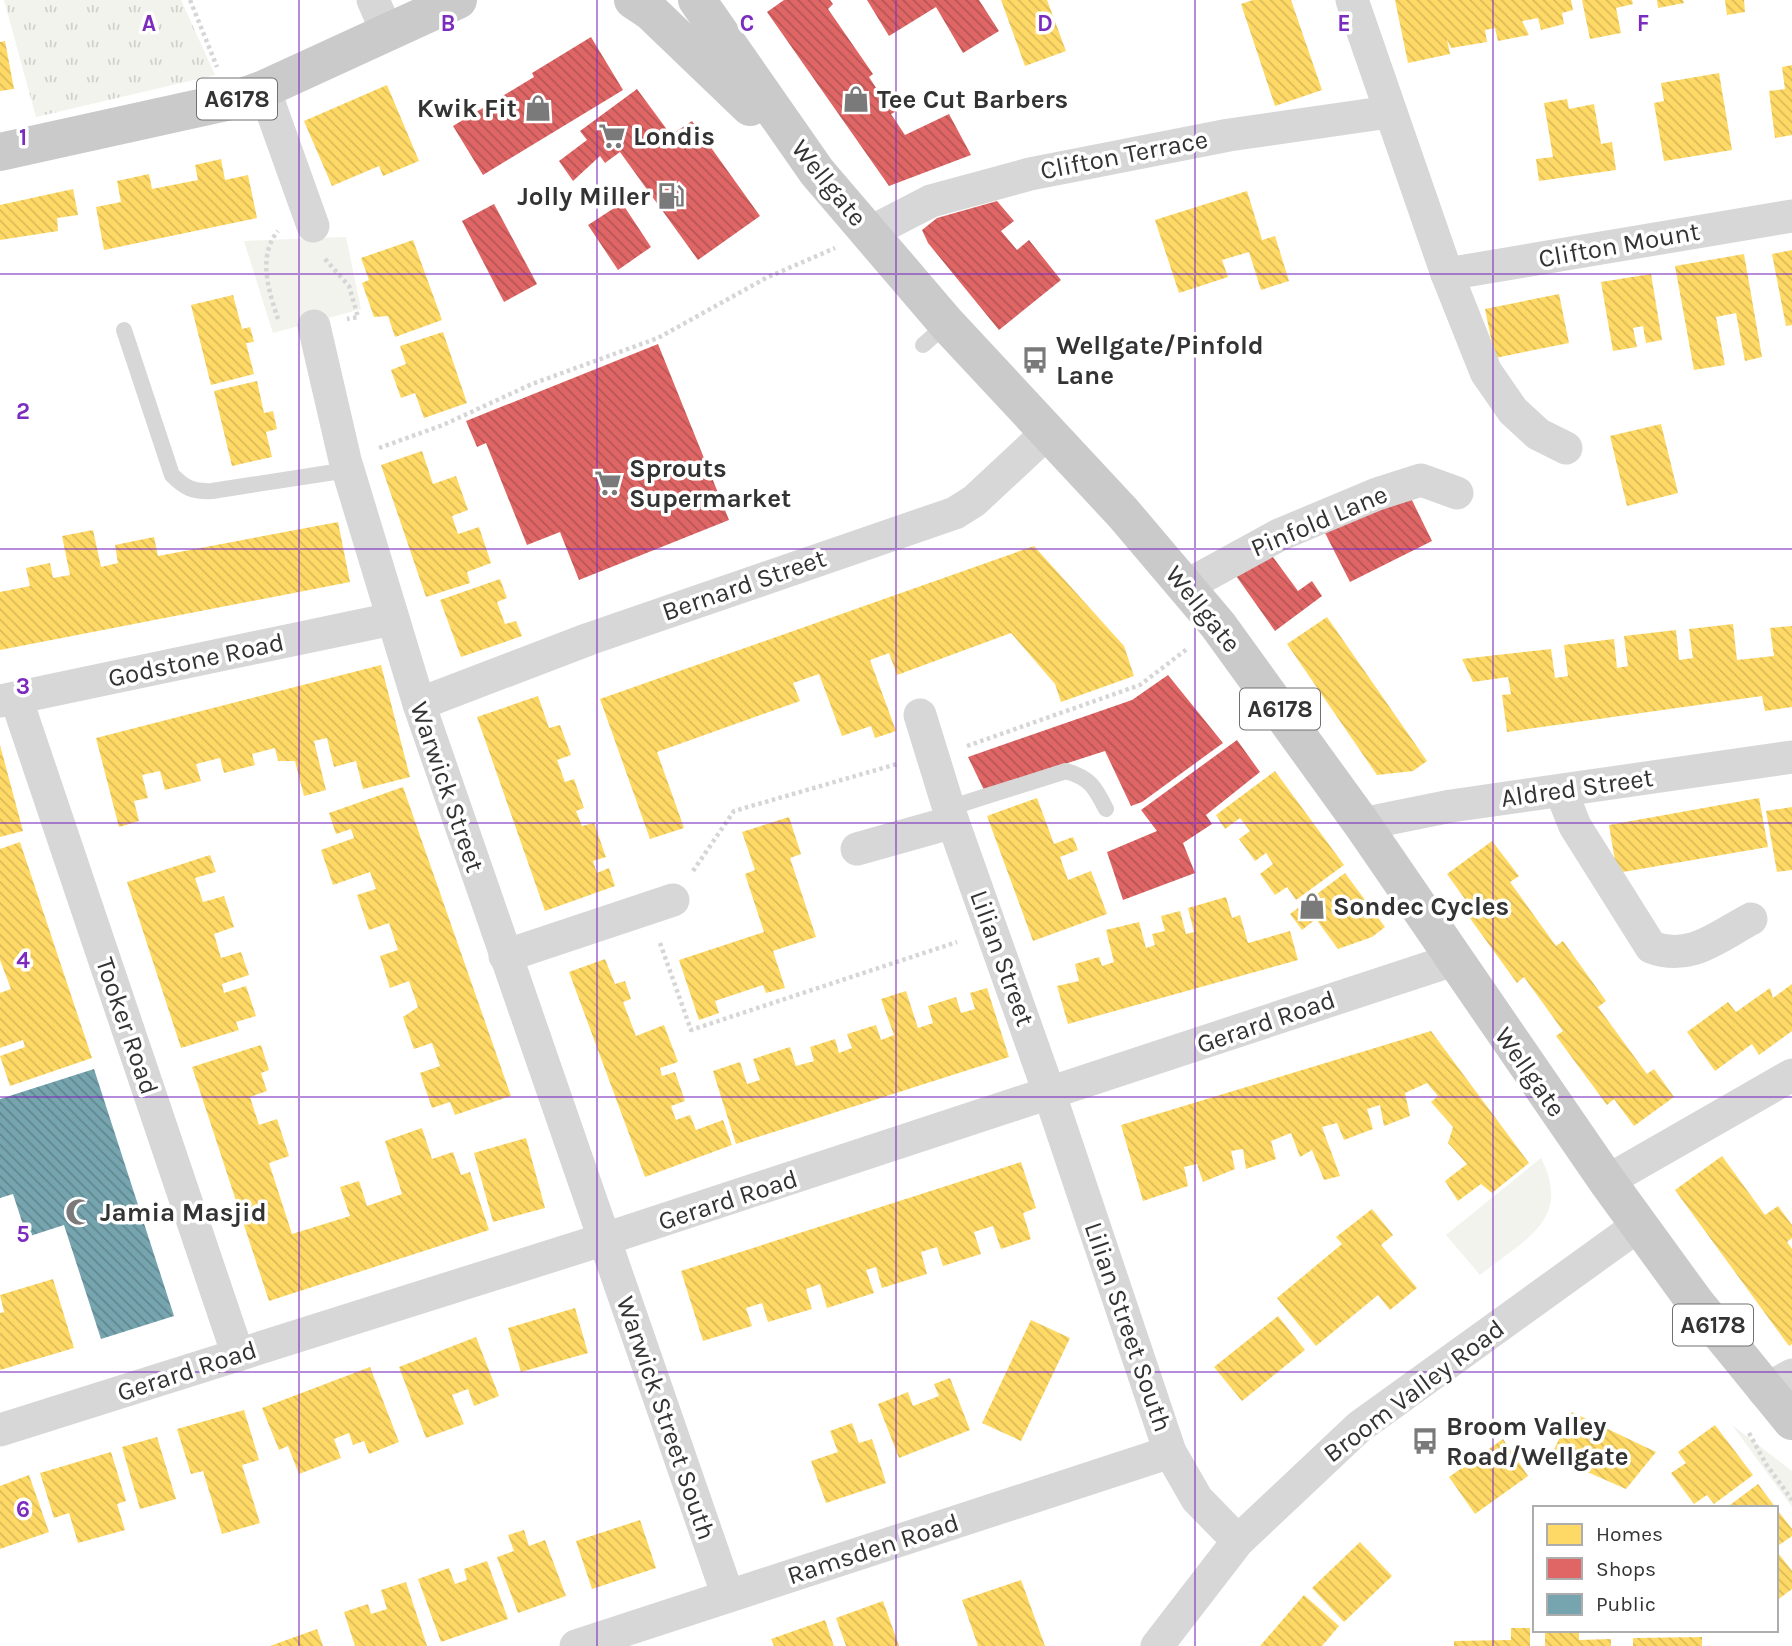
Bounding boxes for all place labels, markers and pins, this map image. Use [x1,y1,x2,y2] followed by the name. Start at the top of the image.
[841,84,871,114] shop icon: Tee Cut Barbers
[877,84,1068,115] place label: Tee Cut Barbers
[417,93,517,124] place label: Kwik Fit
[523,93,553,123] shop icon: Kwik Fit
[597,121,627,151] supermarket icon: Londis
[633,121,715,152] place label: Londis
[517,181,651,212] place label: Jolly Miller
[656,181,686,211] fuel station icon: Jolly Miller
[1056,330,1264,391] place label: Wellgate/Pinfold Lane
[1020,345,1050,375] bus stop icon: Wellgate/Pinfold Lane
[629,453,791,514] place label: Sprouts Supermarket
[593,468,623,498] supermarket icon: Sprouts Supermarket
[1297,891,1327,921] shop icon: Sondec Cycles
[1333,891,1509,922] place label: Sondec Cycles
[64,1197,94,1227] mosque icon: Jamia Masjid
[100,1197,267,1228] place label: Jamia Masjid
[1446,1411,1628,1472] place label: Broom Valley Road/Wellgate
[1410,1426,1440,1456] bus stop icon: Broom Valley Road/Wellgate

